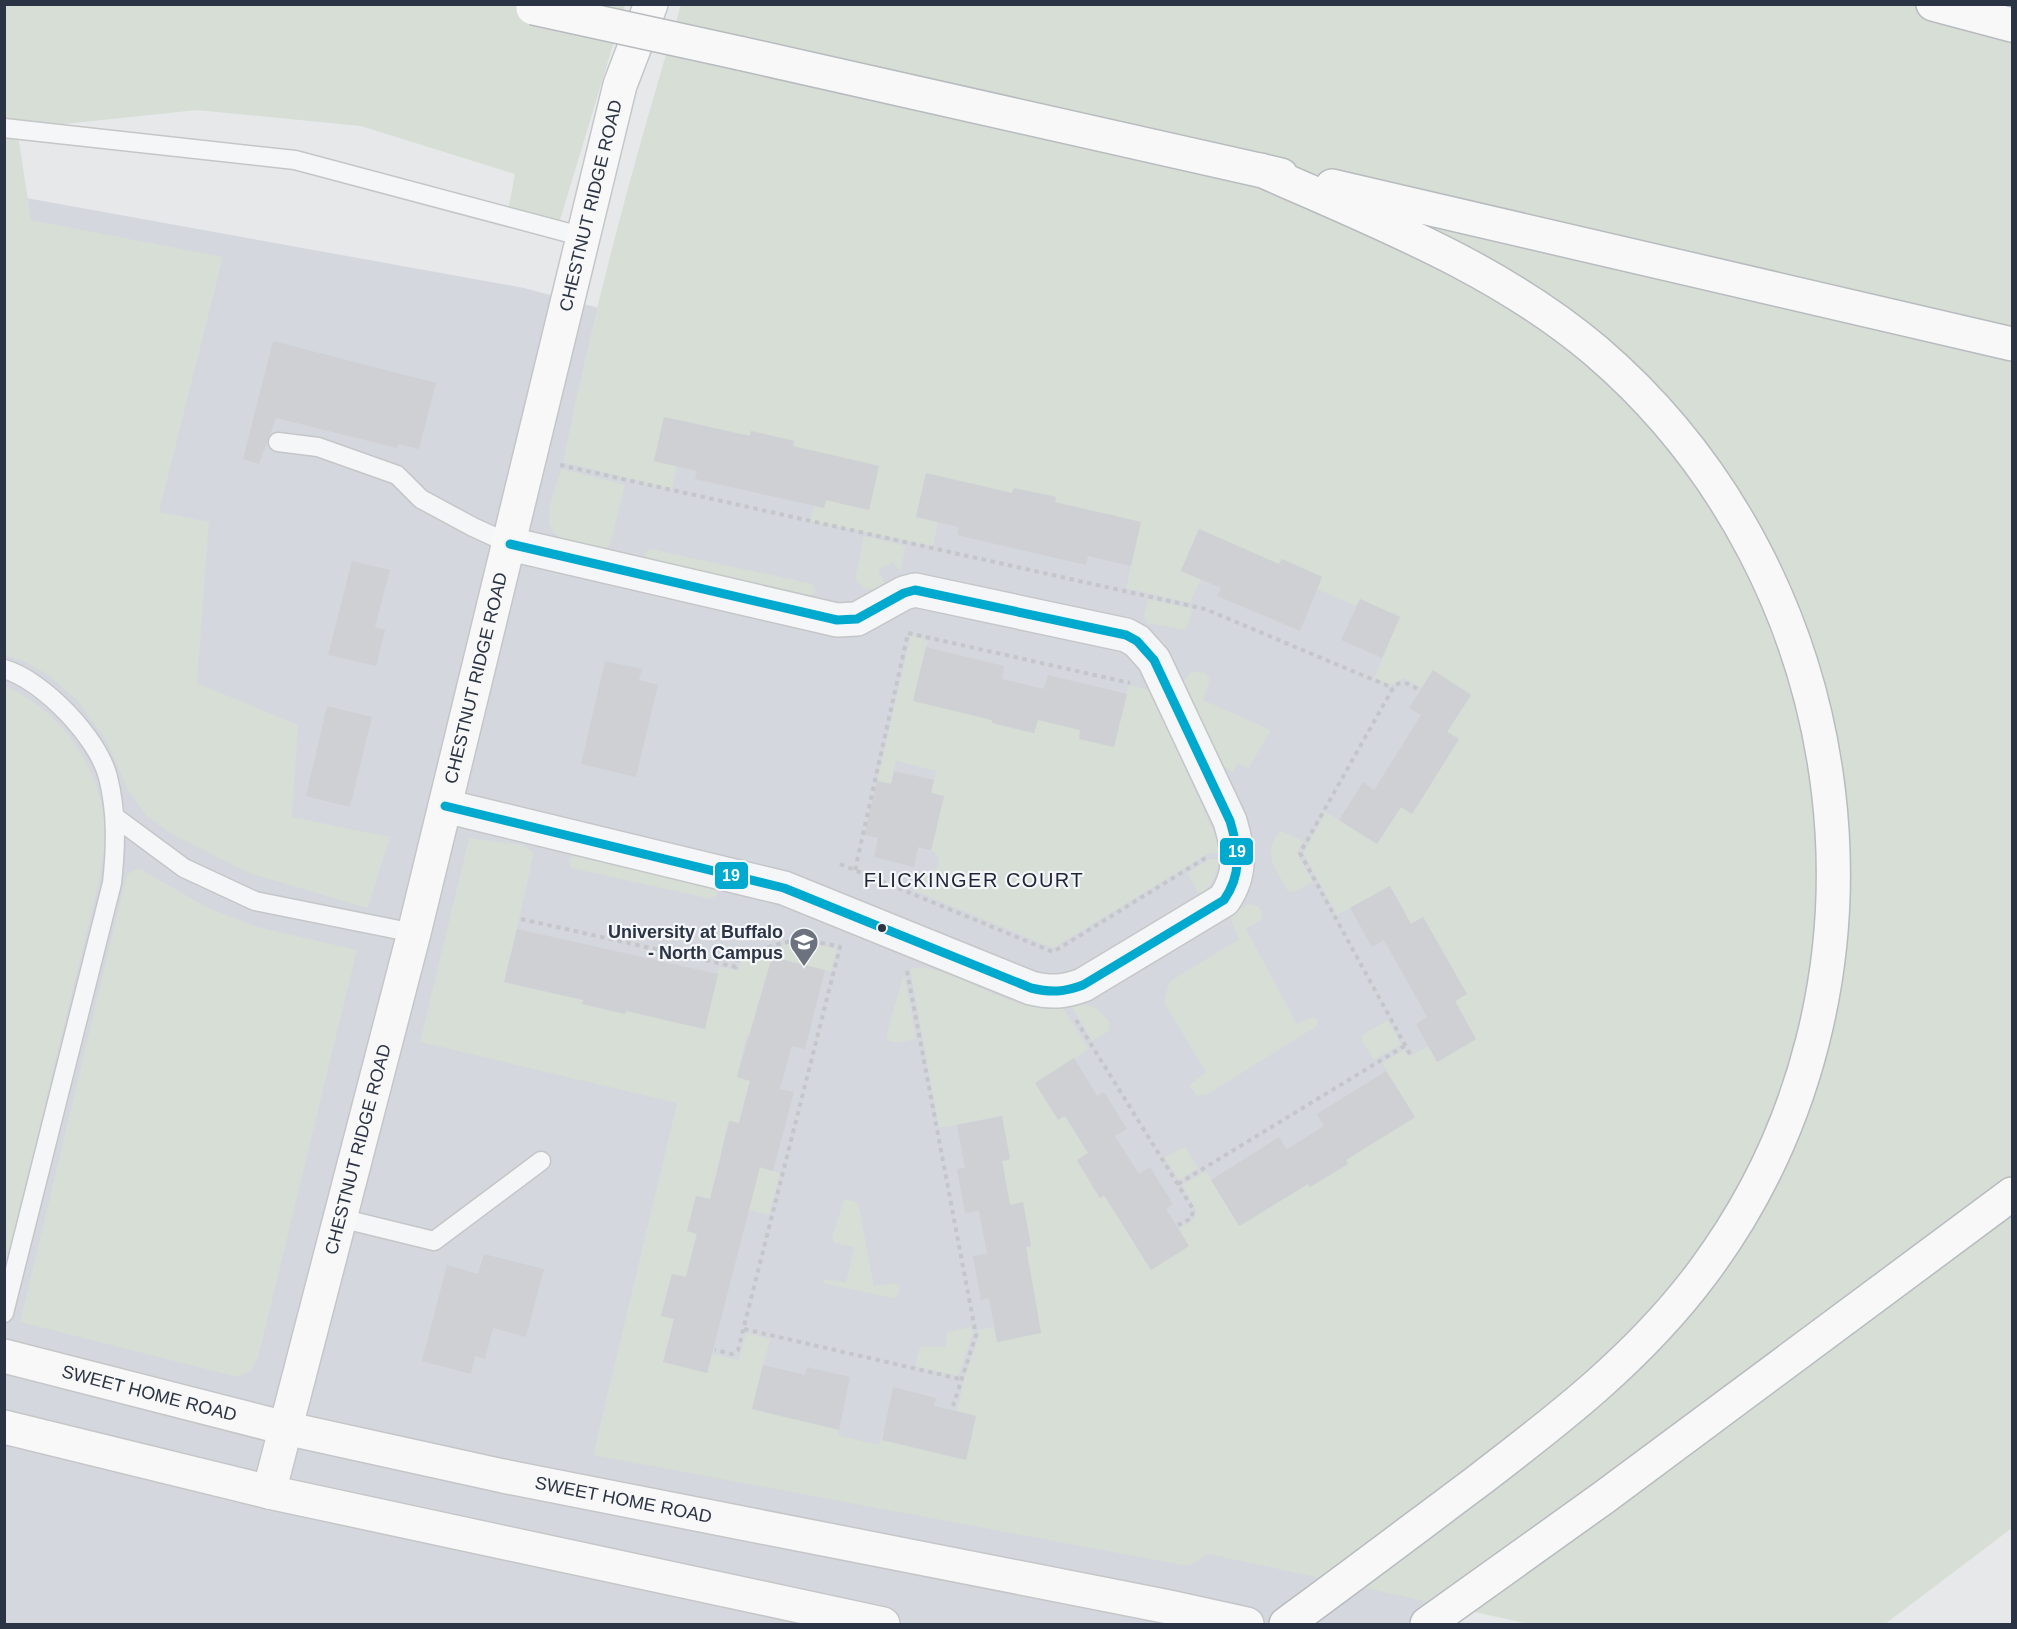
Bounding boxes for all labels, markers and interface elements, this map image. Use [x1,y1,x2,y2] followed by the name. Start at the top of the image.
[555,98,626,313] street label: CHESTNUT RIDGE ROAD
[441,570,511,786] street label: CHESTNUT RIDGE ROAD
[1219,837,1254,866] line badge: 19
[1228,843,1246,860] text: 19
[714,861,749,890] line badge: 19
[722,867,740,884] text: 19
[864,869,1084,891] district label: FLICKINGER COURT
[608,922,783,963] place label: University at Buffalo - North Campus
[876,922,888,934] unlabelled marker
[788,926,820,968] school or university icon: University at Buffalo - North Campus
[321,1042,395,1257] street label: CHESTNUT RIDGE ROAD
[60,1361,239,1425] street label: SWEET HOME ROAD
[533,1473,714,1527] street label: SWEET HOME ROAD

